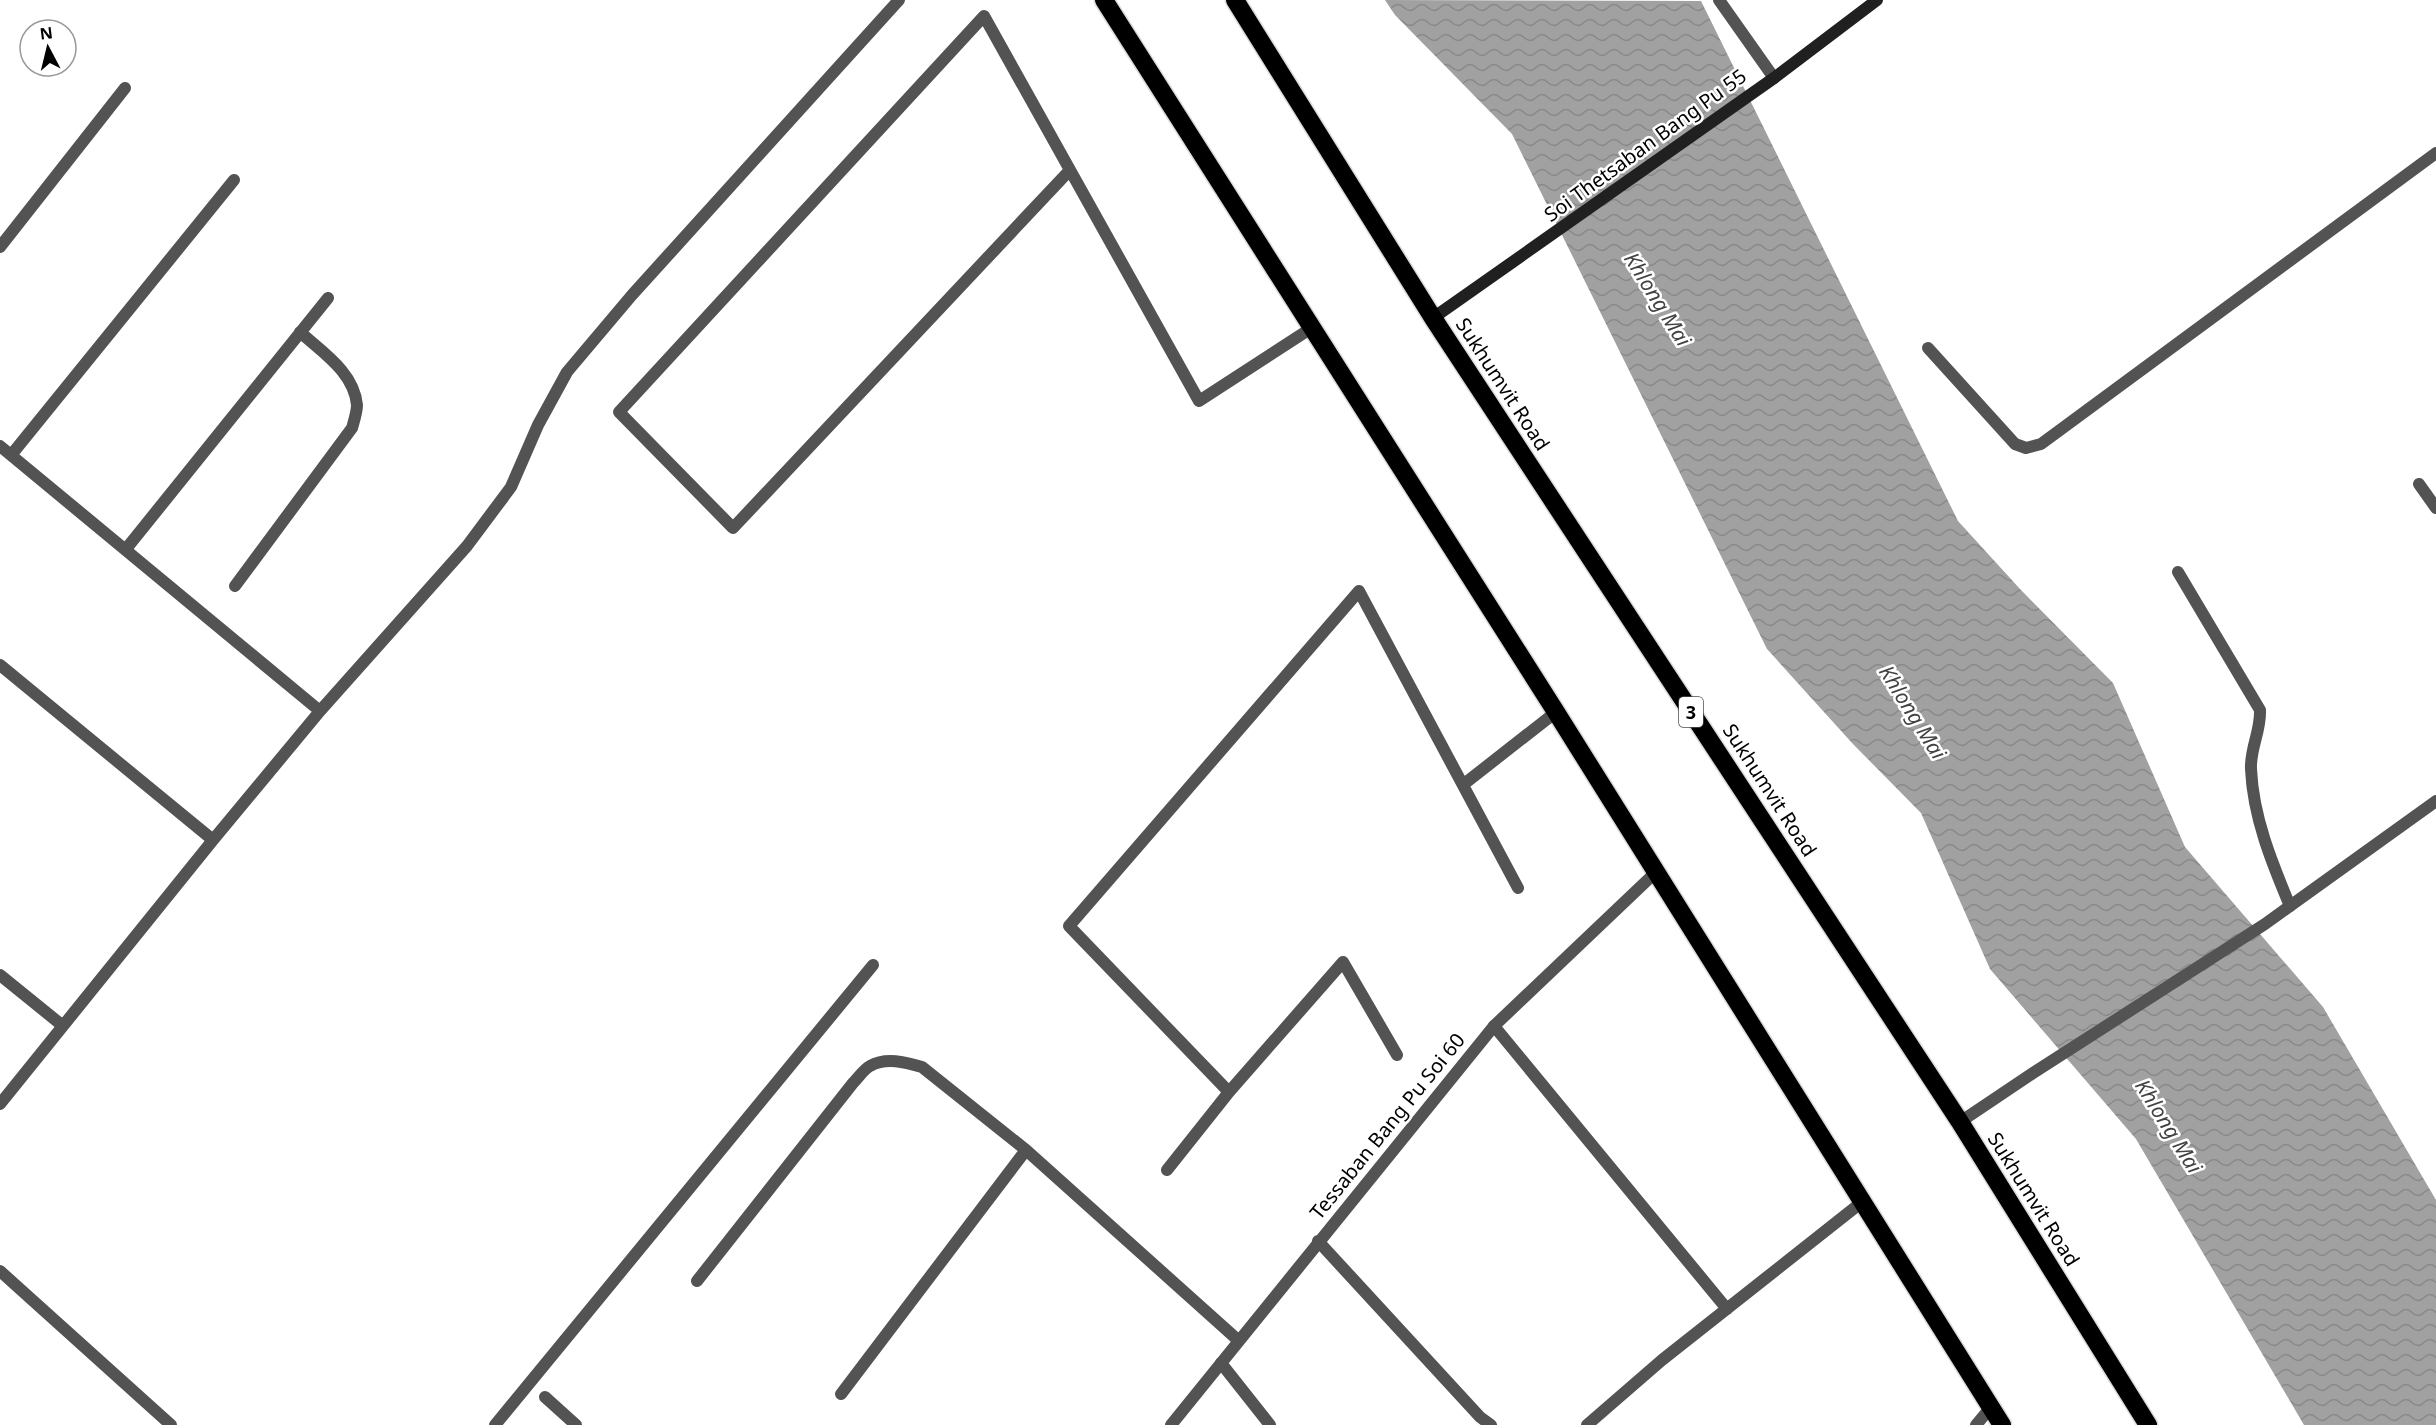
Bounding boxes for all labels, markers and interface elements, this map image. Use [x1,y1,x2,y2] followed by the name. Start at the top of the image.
[18,18,78,78] north arrow
[38,21,54,45] text: N
[1538,62,1752,228] street label: Soi Thetsaban Bang Pu 55
[1618,247,1698,352] water label: Khlong Mai
[1450,312,1556,456] street label: Sukhumvit Road
[1873,660,1953,765] water label: Khlong Mai
[1679,697,1703,727] road number: 3
[1717,718,1823,862] street label: Sukhumvit Road
[1303,1027,1471,1225] street label: Tessaban Bang Pu Soi 60
[2129,1074,2209,1179] water label: Khlong Mai
[1982,1127,2086,1271] street label: Sukhumvit Road

